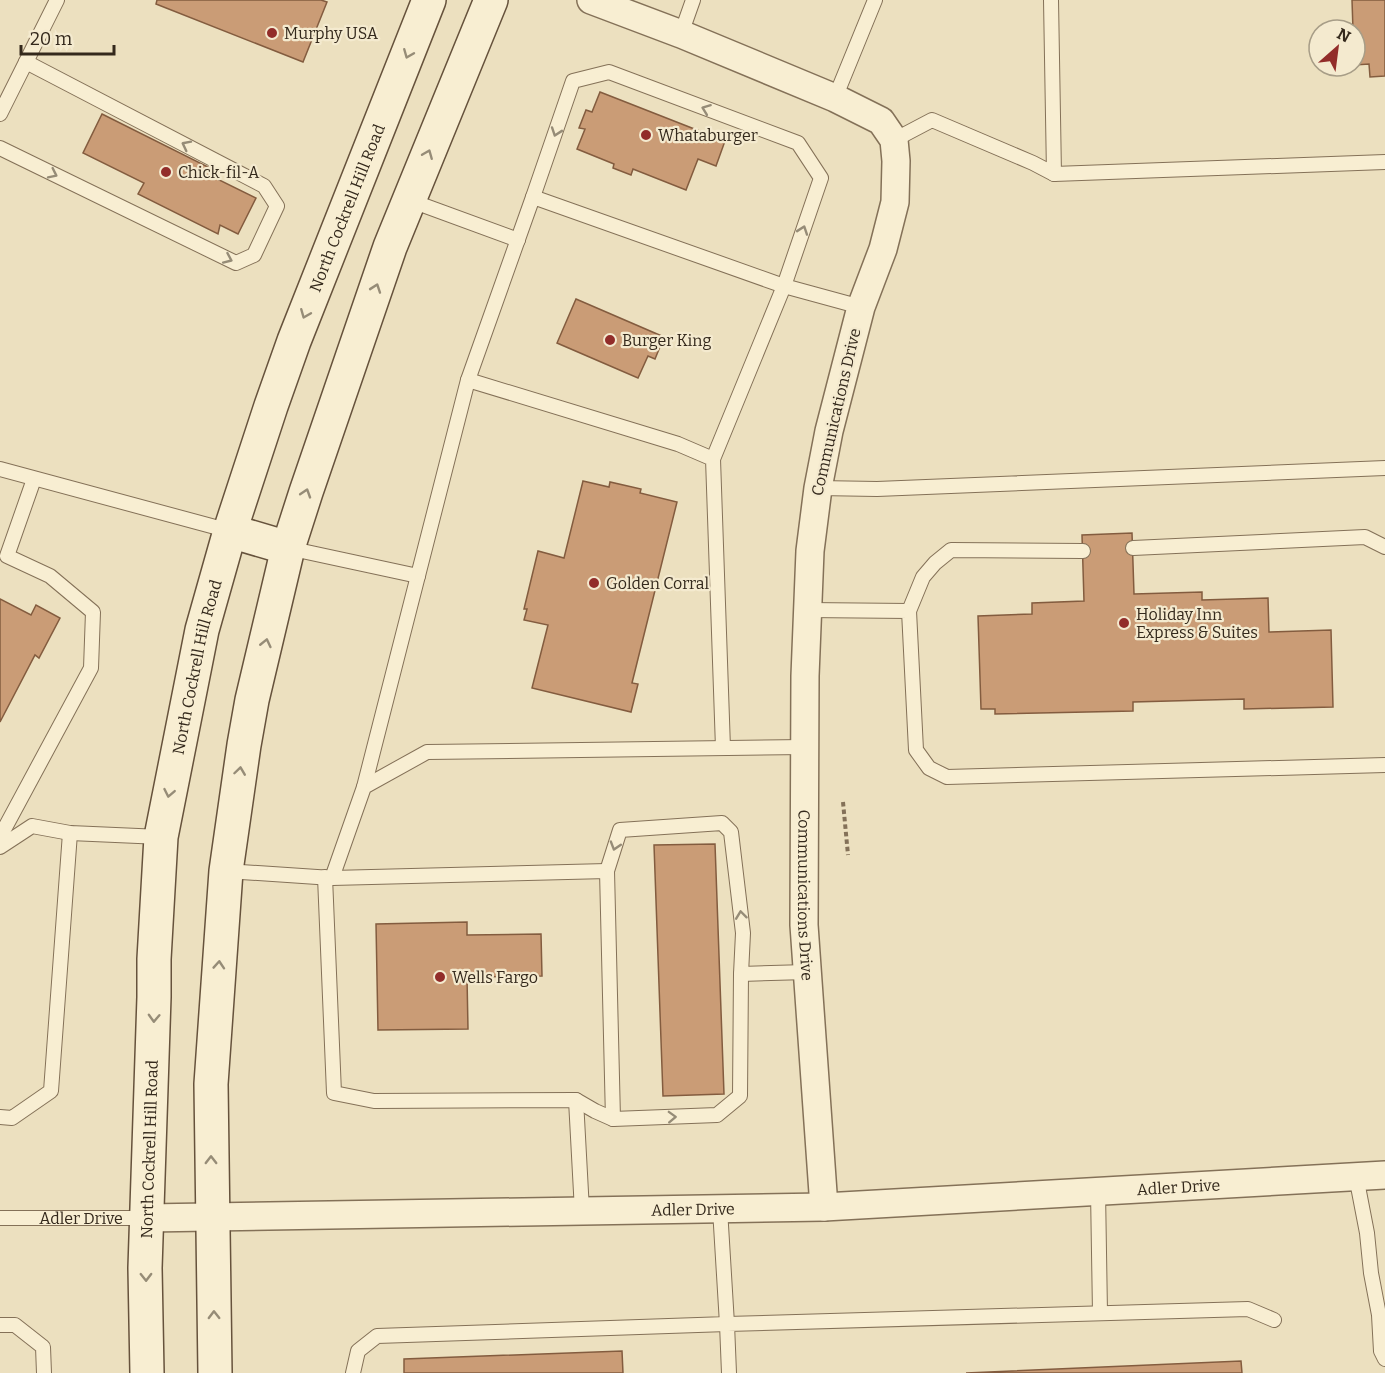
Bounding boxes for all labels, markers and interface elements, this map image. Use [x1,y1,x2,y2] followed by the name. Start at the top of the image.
[21,18,114,56] scale bar
[1307,18,1367,78] north arrow
[284,24,379,43] place label: Murphy USA
[1334,24,1354,46] text: N
[265,26,279,40] marker: Murphy USA
[30,28,72,50] text: 20 m
[402,49,415,59] one-way arrow
[702,104,713,116] one-way arrow
[305,121,389,294] street label: North Cockrell Hill Road
[550,126,563,137] one-way arrow
[658,126,758,145] place label: Whataburger
[639,128,653,142] marker: Whataburger
[182,141,193,152] one-way arrow
[421,149,433,160] one-way arrow
[178,163,260,182] place label: Chick-fil-A
[159,165,173,179] marker: Chick-fil-A
[46,166,57,178] one-way arrow
[796,225,809,236] one-way arrow
[221,252,232,264] one-way arrow
[369,283,381,294] one-way arrow
[300,308,312,319] one-way arrow
[807,326,865,498] street label: Communications Drive
[622,331,711,350] place label: Burger King
[603,333,617,347] marker: Burger King
[299,488,311,499] one-way arrow
[606,574,709,593] place label: Golden Corral
[587,576,601,590] marker: Golden Corral
[168,577,225,756] street label: North Cockrell Hill Road
[1136,605,1258,642] place label: Holiday Inn Express & Suites
[1117,616,1131,630] marker: Holiday Inn Express & Suites
[258,639,271,649] one-way arrow
[233,767,245,776] one-way arrow
[163,787,176,797] one-way arrow
[794,809,817,981] street label: Communications Drive
[610,840,622,851] one-way arrow
[736,911,748,920] one-way arrow
[212,960,225,969] one-way arrow
[452,968,538,987] place label: Wells Fargo
[433,970,447,984] marker: Wells Fargo
[147,1013,160,1022] one-way arrow
[136,1059,161,1239] street label: North Cockrell Hill Road
[667,1110,676,1123] one-way arrow
[205,1155,218,1164] one-way arrow
[1136,1175,1221,1199] street label: Adler Drive
[651,1199,735,1219] street label: Adler Drive
[39,1209,123,1228] street label: Adler Drive
[140,1272,152,1281] one-way arrow
[208,1310,220,1319] one-way arrow

